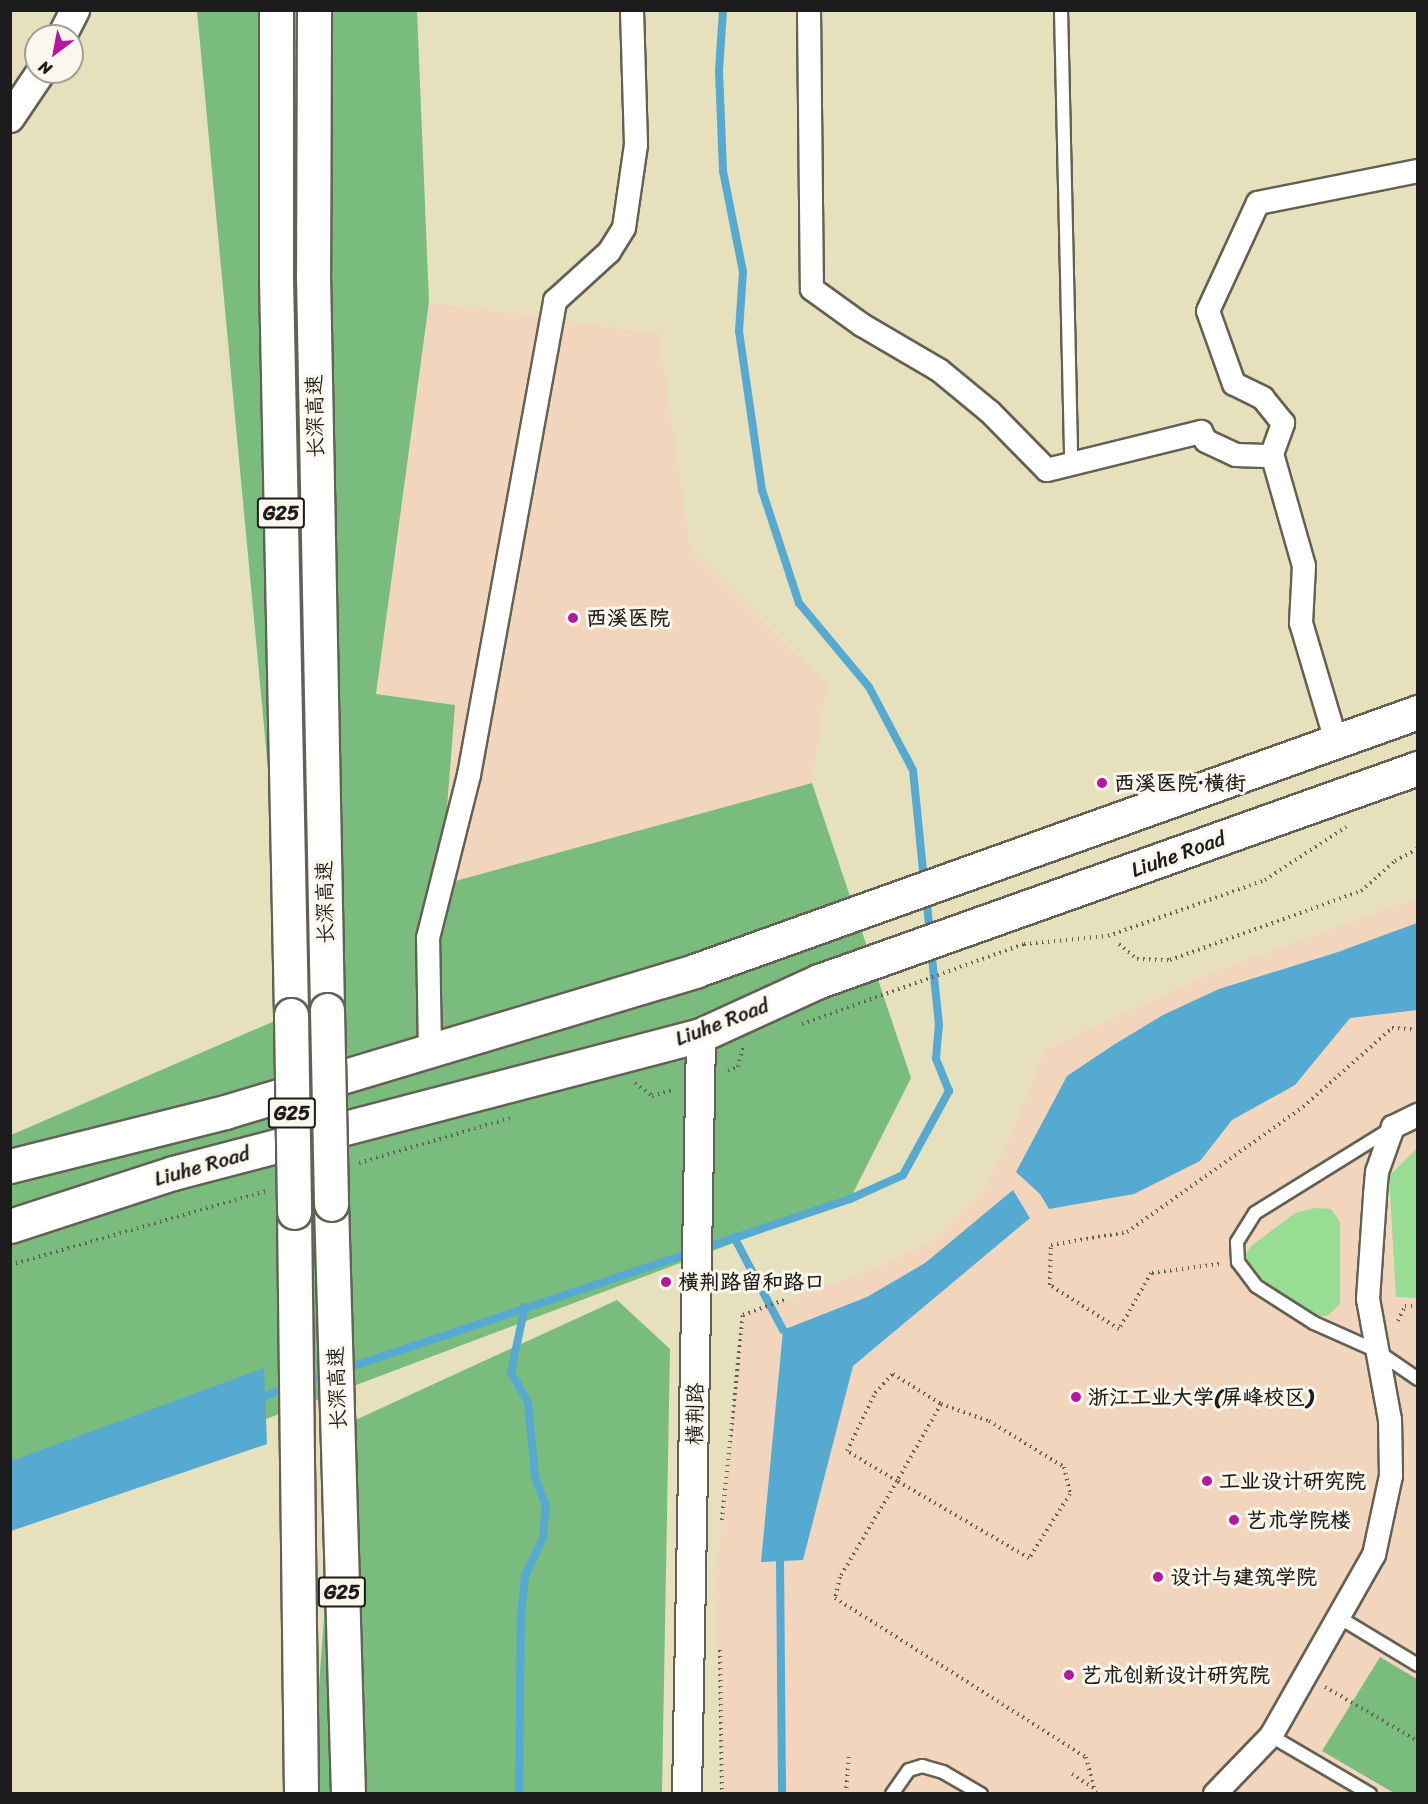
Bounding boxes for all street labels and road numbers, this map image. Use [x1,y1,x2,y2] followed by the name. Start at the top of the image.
[302,374,328,458] street label: 长深高速
[256,496,306,530] road number: G25
[1127,825,1229,883] street label: Liuhe Road
[312,860,338,944] street label: 长深高速
[672,993,772,1051] street label: Liuhe Road
[266,1096,318,1130] road number: G25
[151,1140,253,1192] street label: Liuhe Road
[323,1346,351,1430] street label: 长深高速
[682,1382,708,1446] street label: 横荆路
[316,1575,368,1609] road number: G25

